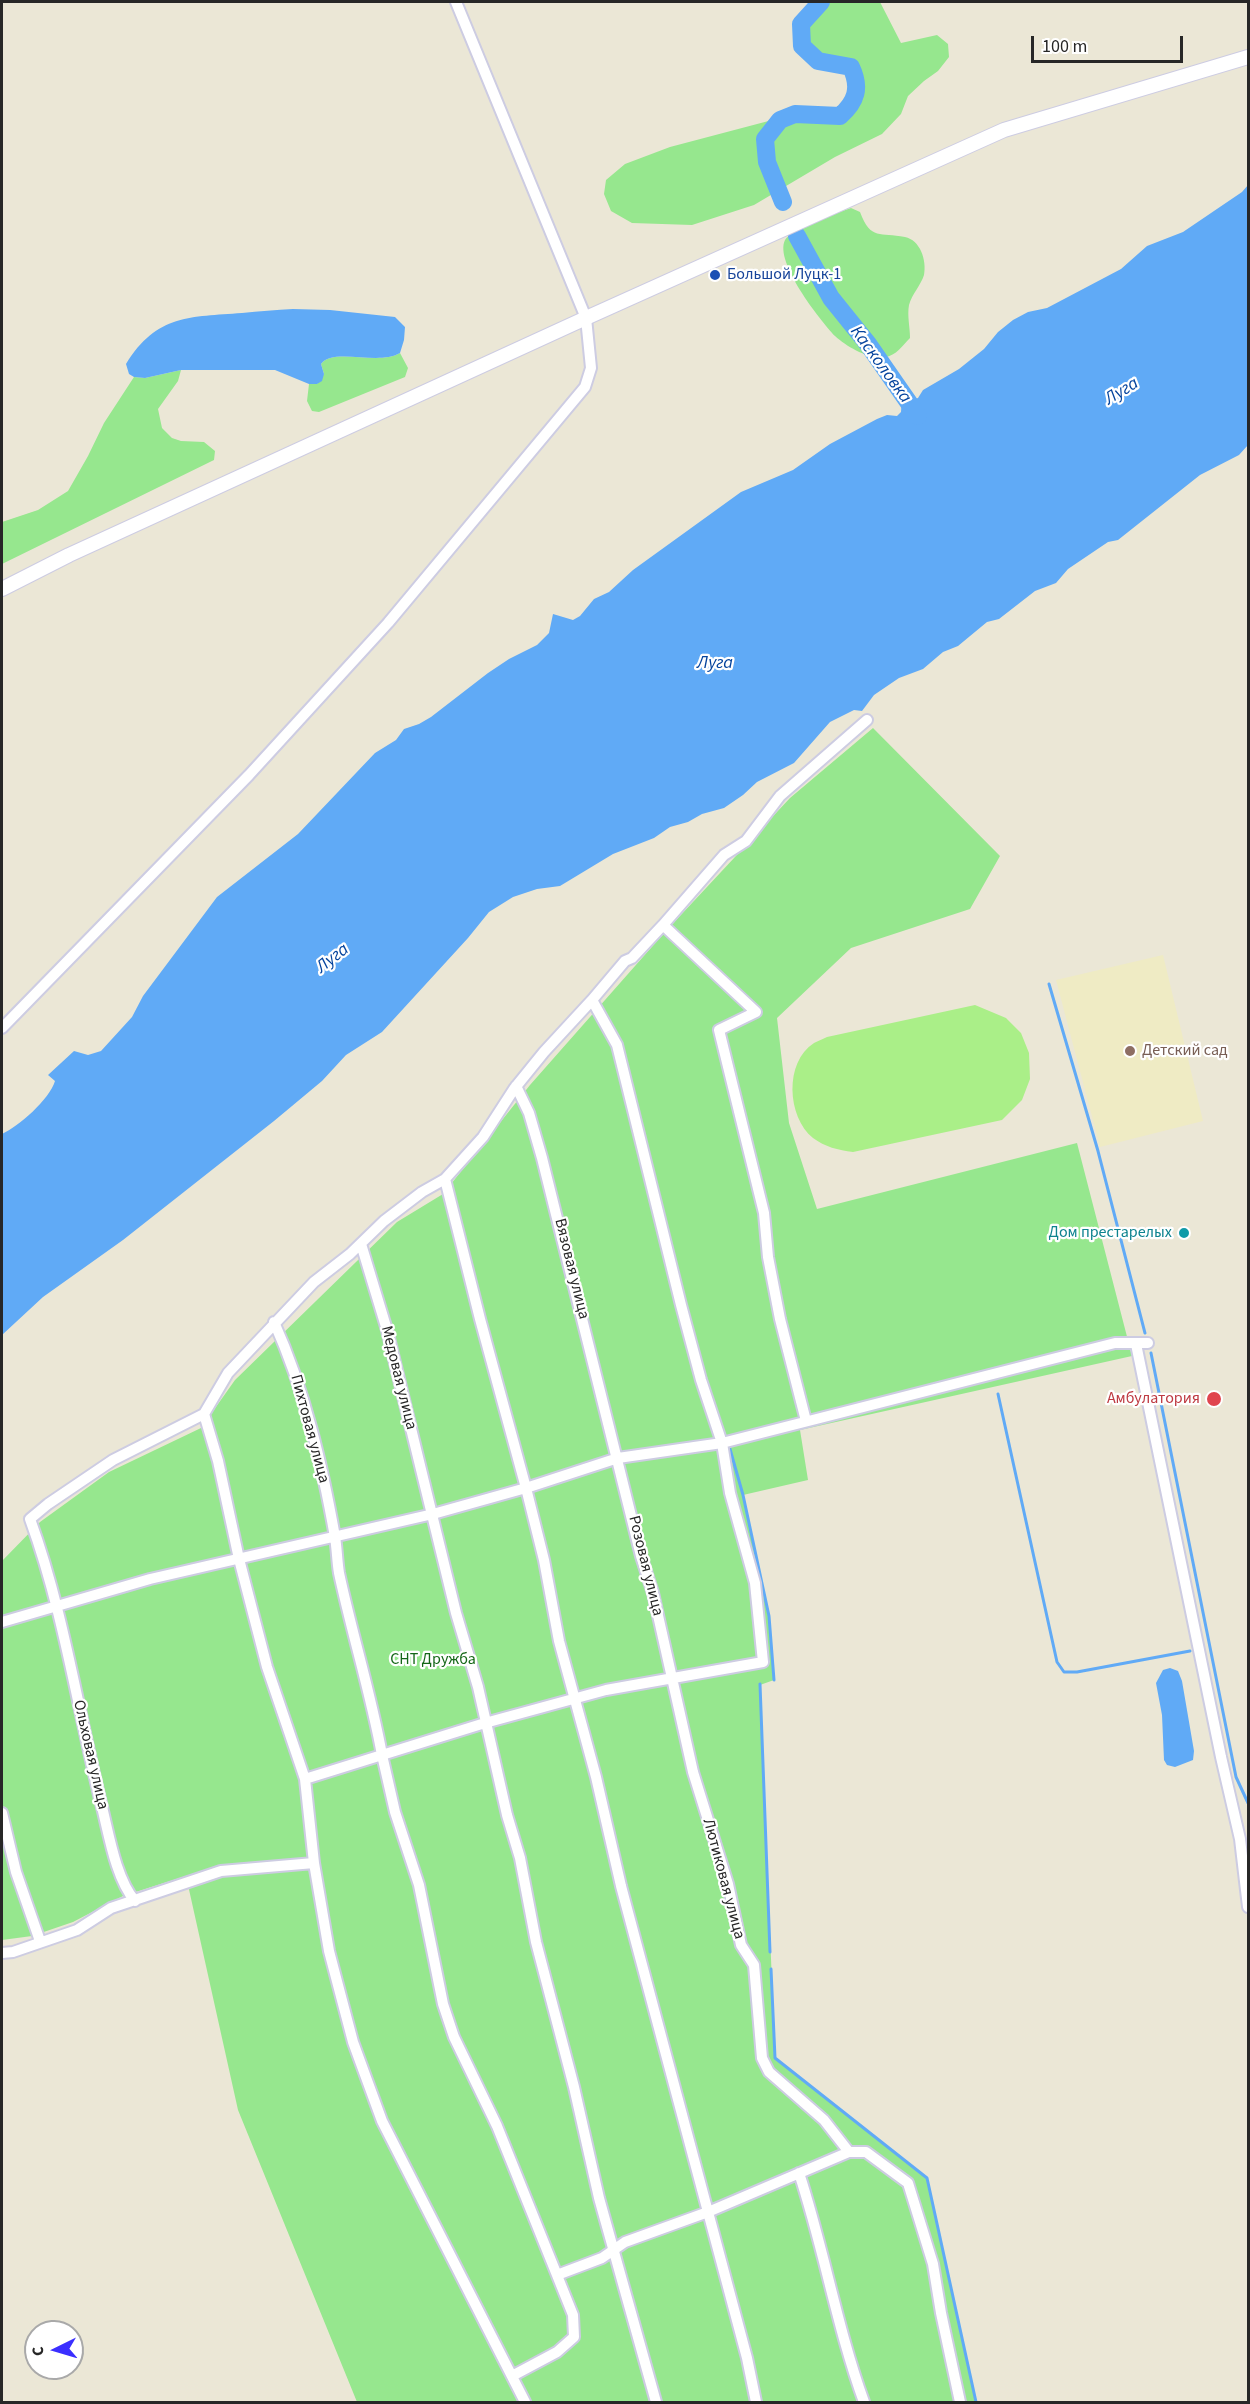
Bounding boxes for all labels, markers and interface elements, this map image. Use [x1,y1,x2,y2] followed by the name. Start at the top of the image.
[1034,24,1186,62] scale bar
[1042,34,1087,59] text: 100 m
[727,265,841,285] place label: Большой Луцк-1
[708,268,722,282] marker: Большой Луцк-1
[845,322,915,408] water label: Касколовка
[1101,373,1143,411] water label: Луга
[697,653,733,675] water label: Луга
[312,939,354,979] water label: Луга
[1142,1041,1227,1061] place label: Детский сад
[1123,1044,1137,1058] marker: Детский сад
[549,1217,593,1321] street label: Вязовая улица
[1049,1223,1172,1243] place label: Дом престарелых
[1177,1226,1191,1240] marker: Дом престарелых
[376,1324,420,1432] street label: Медовая улица
[285,1373,333,1485] street label: Пихтовая улица
[1107,1389,1200,1409] place label: Амбулатория
[1205,1390,1223,1408] marker: Амбулатория
[623,1514,667,1618] street label: Розовая улица
[390,1650,476,1670] park label: СНТ Дружба
[68,1698,112,1812] street label: Ольховая улица
[698,1817,748,1941] street label: Лютиковая улица
[24,2320,84,2380] north arrow
[27,2346,49,2357] text: С

